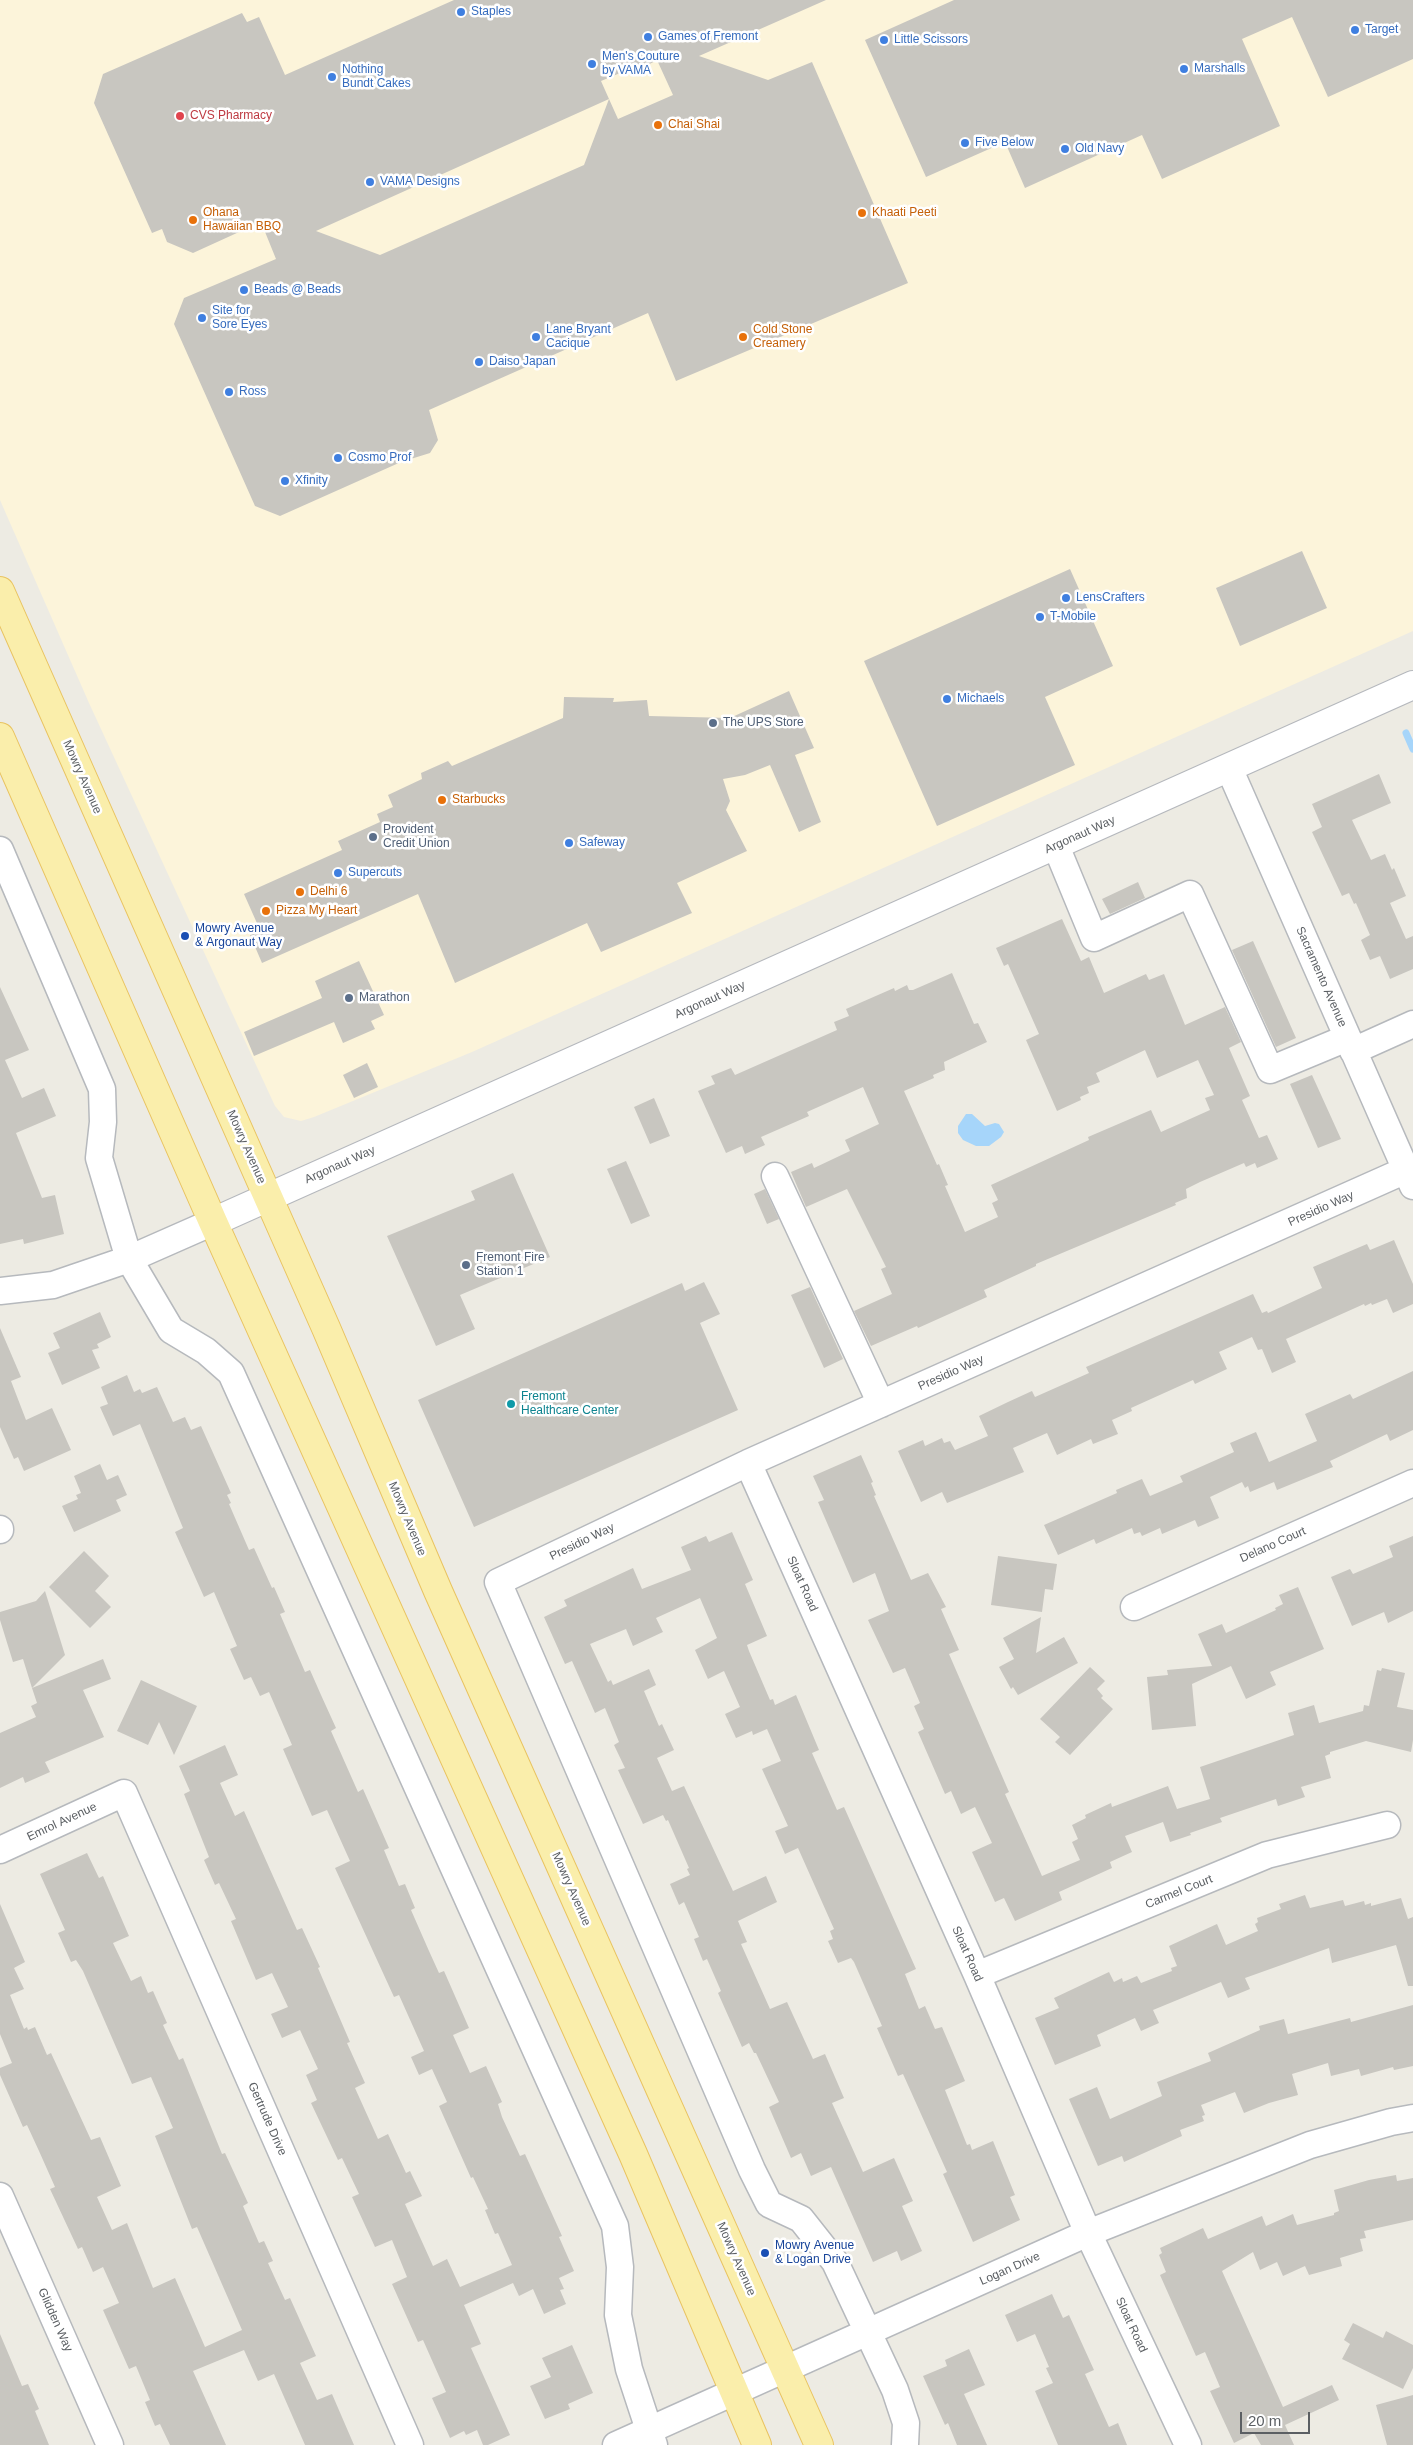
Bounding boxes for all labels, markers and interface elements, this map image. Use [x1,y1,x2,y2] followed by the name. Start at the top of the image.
[471,5,511,19] place label: Staples
[455,6,467,18] marker: Staples
[1365,23,1398,37] place label: Target
[1349,24,1361,36] marker: Target
[658,30,758,44] place label: Games of Fremont
[642,31,654,43] marker: Games of Fremont
[894,33,968,47] place label: Little Scissors
[878,34,890,46] marker: Little Scissors
[602,50,680,78] place label: Men's Couture by VAMA
[586,58,598,70] marker: Men's Couture by VAMA
[1194,62,1245,76] place label: Marshalls
[342,63,411,91] place label: Nothing Bundt Cakes
[1178,63,1190,75] marker: Marshalls
[326,71,338,83] marker: Nothing Bundt Cakes
[190,109,272,123] place label: CVS Pharmacy
[174,110,186,122] marker: CVS Pharmacy
[668,118,720,132] place label: Chai Shai
[652,119,664,131] marker: Chai Shai
[975,136,1034,150] place label: Five Below
[959,137,971,149] marker: Five Below
[1075,142,1124,156] place label: Old Navy
[1059,143,1071,155] marker: Old Navy
[380,175,460,189] place label: VAMA Designs
[364,176,376,188] marker: VAMA Designs
[203,206,281,234] place label: Ohana Hawaiian BBQ
[872,206,937,220] place label: Khaati Peeti
[856,207,868,219] marker: Khaati Peeti
[187,214,199,226] marker: Ohana Hawaiian BBQ
[254,283,341,297] place label: Beads @ Beads
[238,284,250,296] marker: Beads @ Beads
[212,304,267,332] place label: Site for Sore Eyes
[196,312,208,324] marker: Site for Sore Eyes
[546,323,611,351] place label: Lane Bryant Cacique
[753,323,812,351] place label: Cold Stone Creamery
[530,331,542,343] marker: Lane Bryant Cacique
[737,331,749,343] marker: Cold Stone Creamery
[489,355,556,369] place label: Daiso Japan
[473,356,485,368] marker: Daiso Japan
[239,385,266,399] place label: Ross
[223,386,235,398] marker: Ross
[348,451,411,465] place label: Cosmo Prof
[332,452,344,464] marker: Cosmo Prof
[295,474,328,488] place label: Xfinity
[279,475,291,487] marker: Xfinity
[1076,591,1145,605] place label: LensCrafters
[1060,592,1072,604] marker: LensCrafters
[1050,610,1096,624] place label: T-Mobile
[1034,611,1046,623] marker: T-Mobile
[957,692,1004,706] place label: Michaels
[941,693,953,705] marker: Michaels
[723,716,804,730] place label: The UPS Store
[707,717,719,729] marker: The UPS Store
[59,738,105,816] street label: Mowry Avenue
[452,793,505,807] place label: Starbucks
[436,794,448,806] marker: Starbucks
[1043,813,1117,857] street label: Argonaut Way
[383,823,450,851] place label: Provident Credit Union
[367,831,379,843] marker: Provident Credit Union
[579,836,625,850] place label: Safeway
[563,837,575,849] marker: Safeway
[348,866,402,880] place label: Supercuts
[332,867,344,879] marker: Supercuts
[310,885,347,899] place label: Delhi 6
[294,886,306,898] marker: Delhi 6
[276,904,357,918] place label: Pizza My Heart
[260,905,272,917] marker: Pizza My Heart
[195,922,282,950] place label: Mowry Avenue & Argonaut Way
[1292,925,1350,1029] street label: Sacramento Avenue
[179,930,191,942] marker: Mowry Avenue & Argonaut Way
[673,978,747,1022] street label: Argonaut Way
[359,991,410,1005] place label: Marathon
[343,992,355,1004] marker: Marathon
[223,1108,269,1186] street label: Mowry Avenue
[303,1143,377,1187] street label: Argonaut Way
[1286,1188,1356,1230] street label: Presidio Way
[476,1251,545,1279] place label: Fremont Fire Station 1
[460,1259,472,1271] marker: Fremont Fire Station 1
[916,1352,986,1394] street label: Presidio Way
[521,1390,618,1418] place label: Fremont Healthcare Center
[505,1398,517,1410] marker: Fremont Healthcare Center
[385,1480,429,1558] street label: Mowry Avenue
[547,1520,617,1564] street label: Presidio Way
[1238,1524,1308,1566] street label: Delano Court
[783,1554,821,1614] street label: Sloat Road
[25,1800,99,1844] street label: Emrol Avenue
[548,1850,594,1928] street label: Mowry Avenue
[1143,1872,1215,1912] street label: Carmel Court
[948,1924,986,1984] street label: Sloat Road
[244,2080,290,2158] street label: Gertrude Drive
[713,2220,759,2298] street label: Mowry Avenue
[775,2239,854,2267] place label: Mowry Avenue & Logan Drive
[759,2247,771,2259] marker: Mowry Avenue & Logan Drive
[978,2249,1042,2289] street label: Logan Drive
[35,2286,75,2354] street label: Glidden Way
[1112,2295,1150,2355] street label: Sloat Road
[1243,2402,1313,2434] scale bar
[1248,2412,1281,2429] text: 20 m

